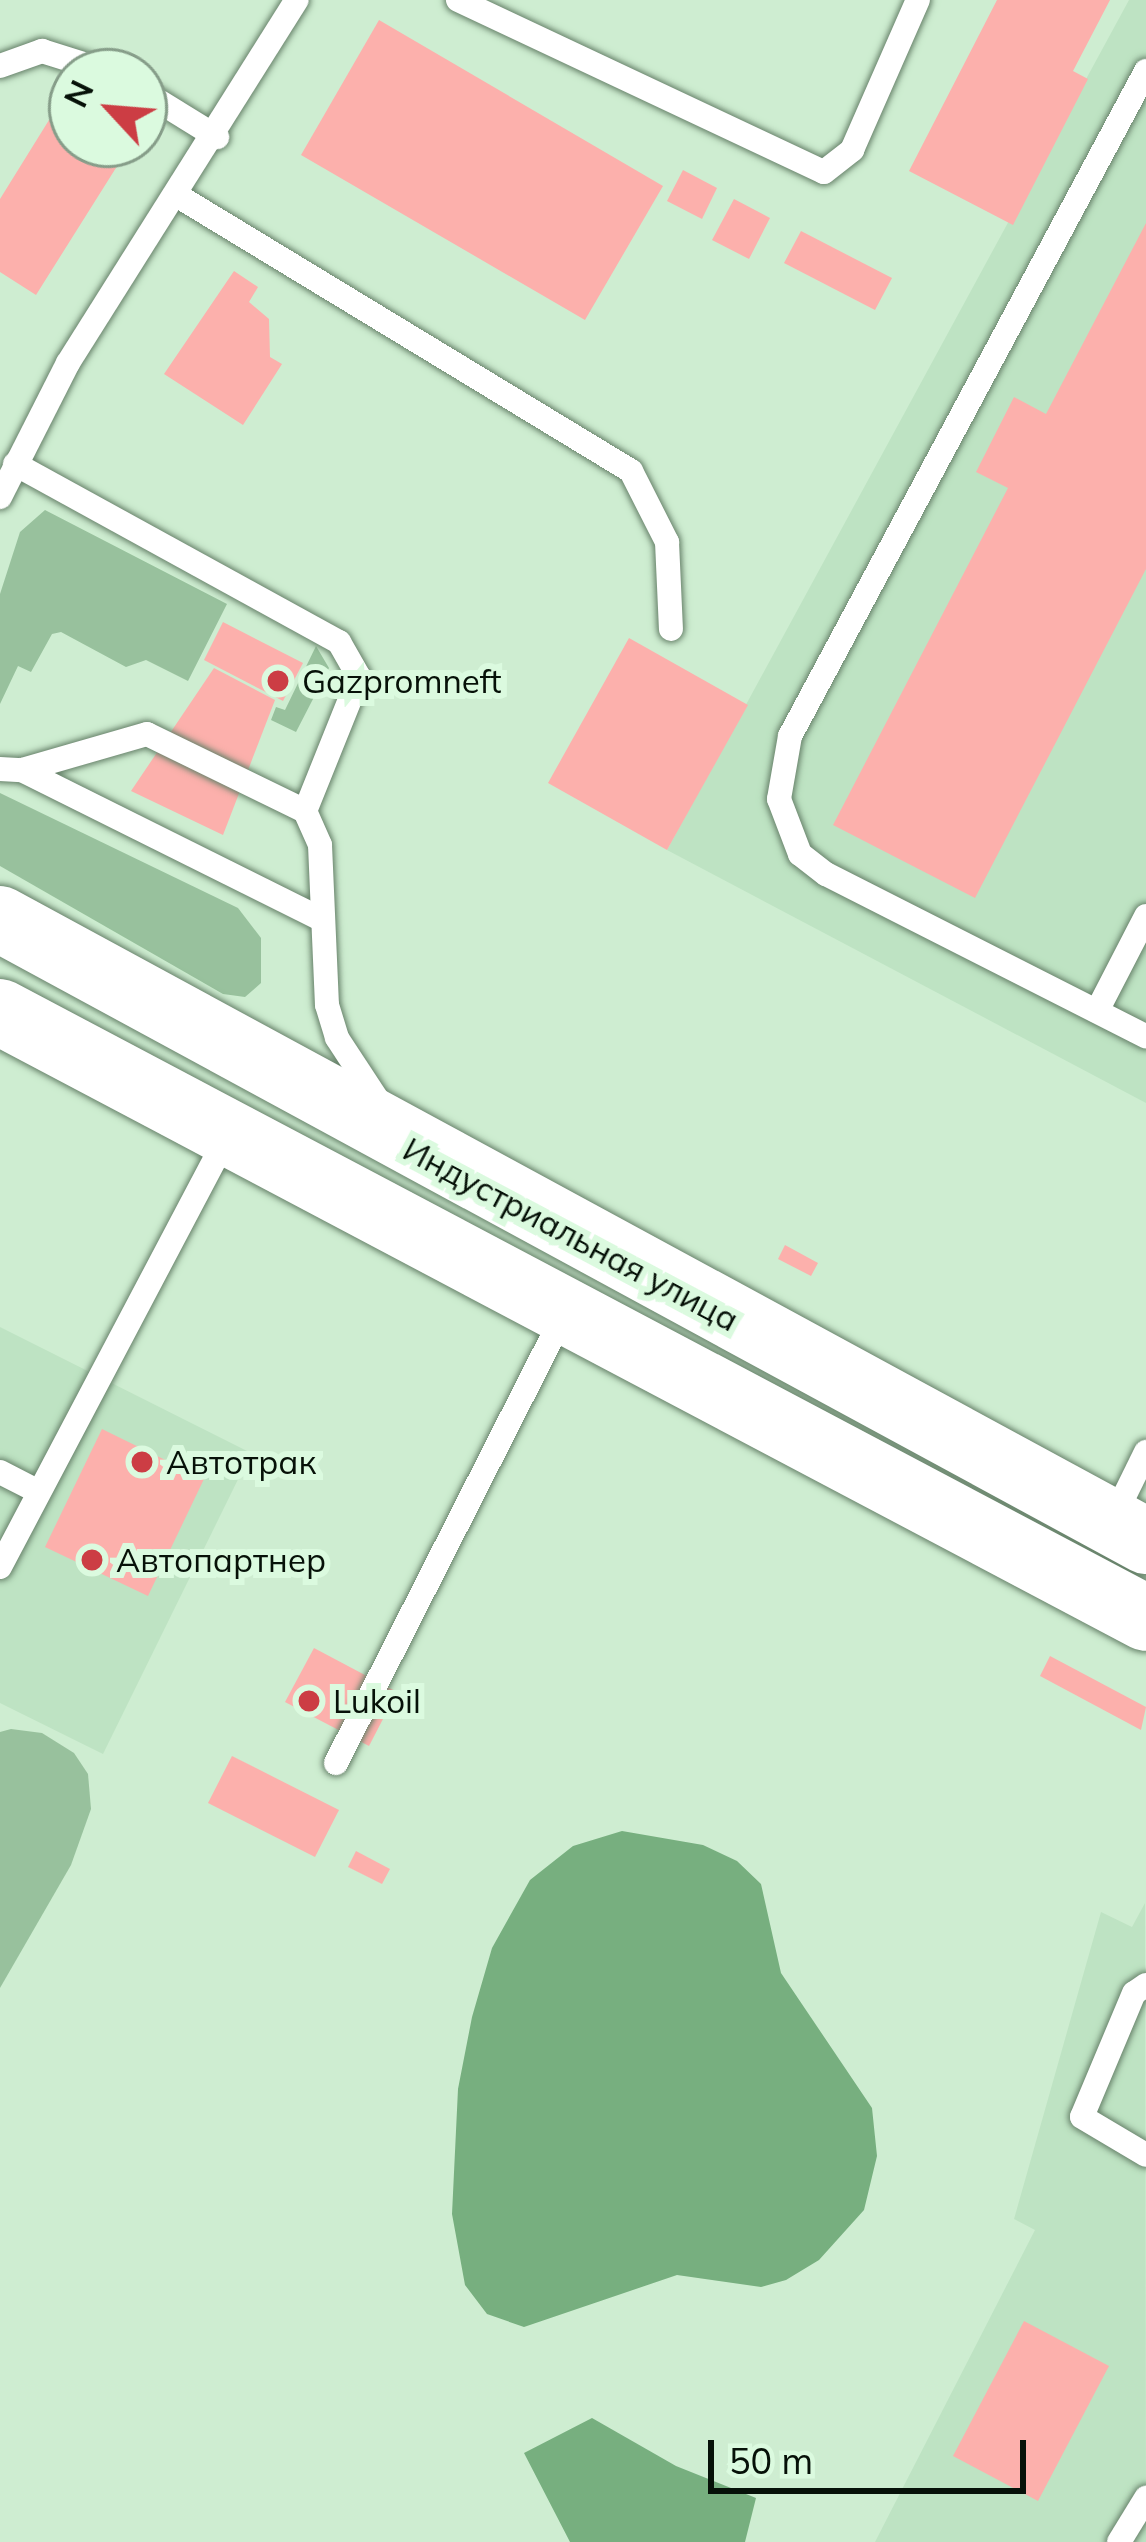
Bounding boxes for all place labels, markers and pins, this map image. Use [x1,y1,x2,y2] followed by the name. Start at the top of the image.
[302,661,502,701] place label: Gazpromneft
[265,668,291,694] marker: Gazpromneft
[166,1442,316,1482] place label: Автотрак
[129,1449,155,1475] marker: Автотрак
[116,1540,326,1580] place label: Автопартнер
[79,1547,105,1573] marker: Автопартнер
[333,1681,421,1721] place label: Lukoil
[296,1688,322,1714] marker: Lukoil

